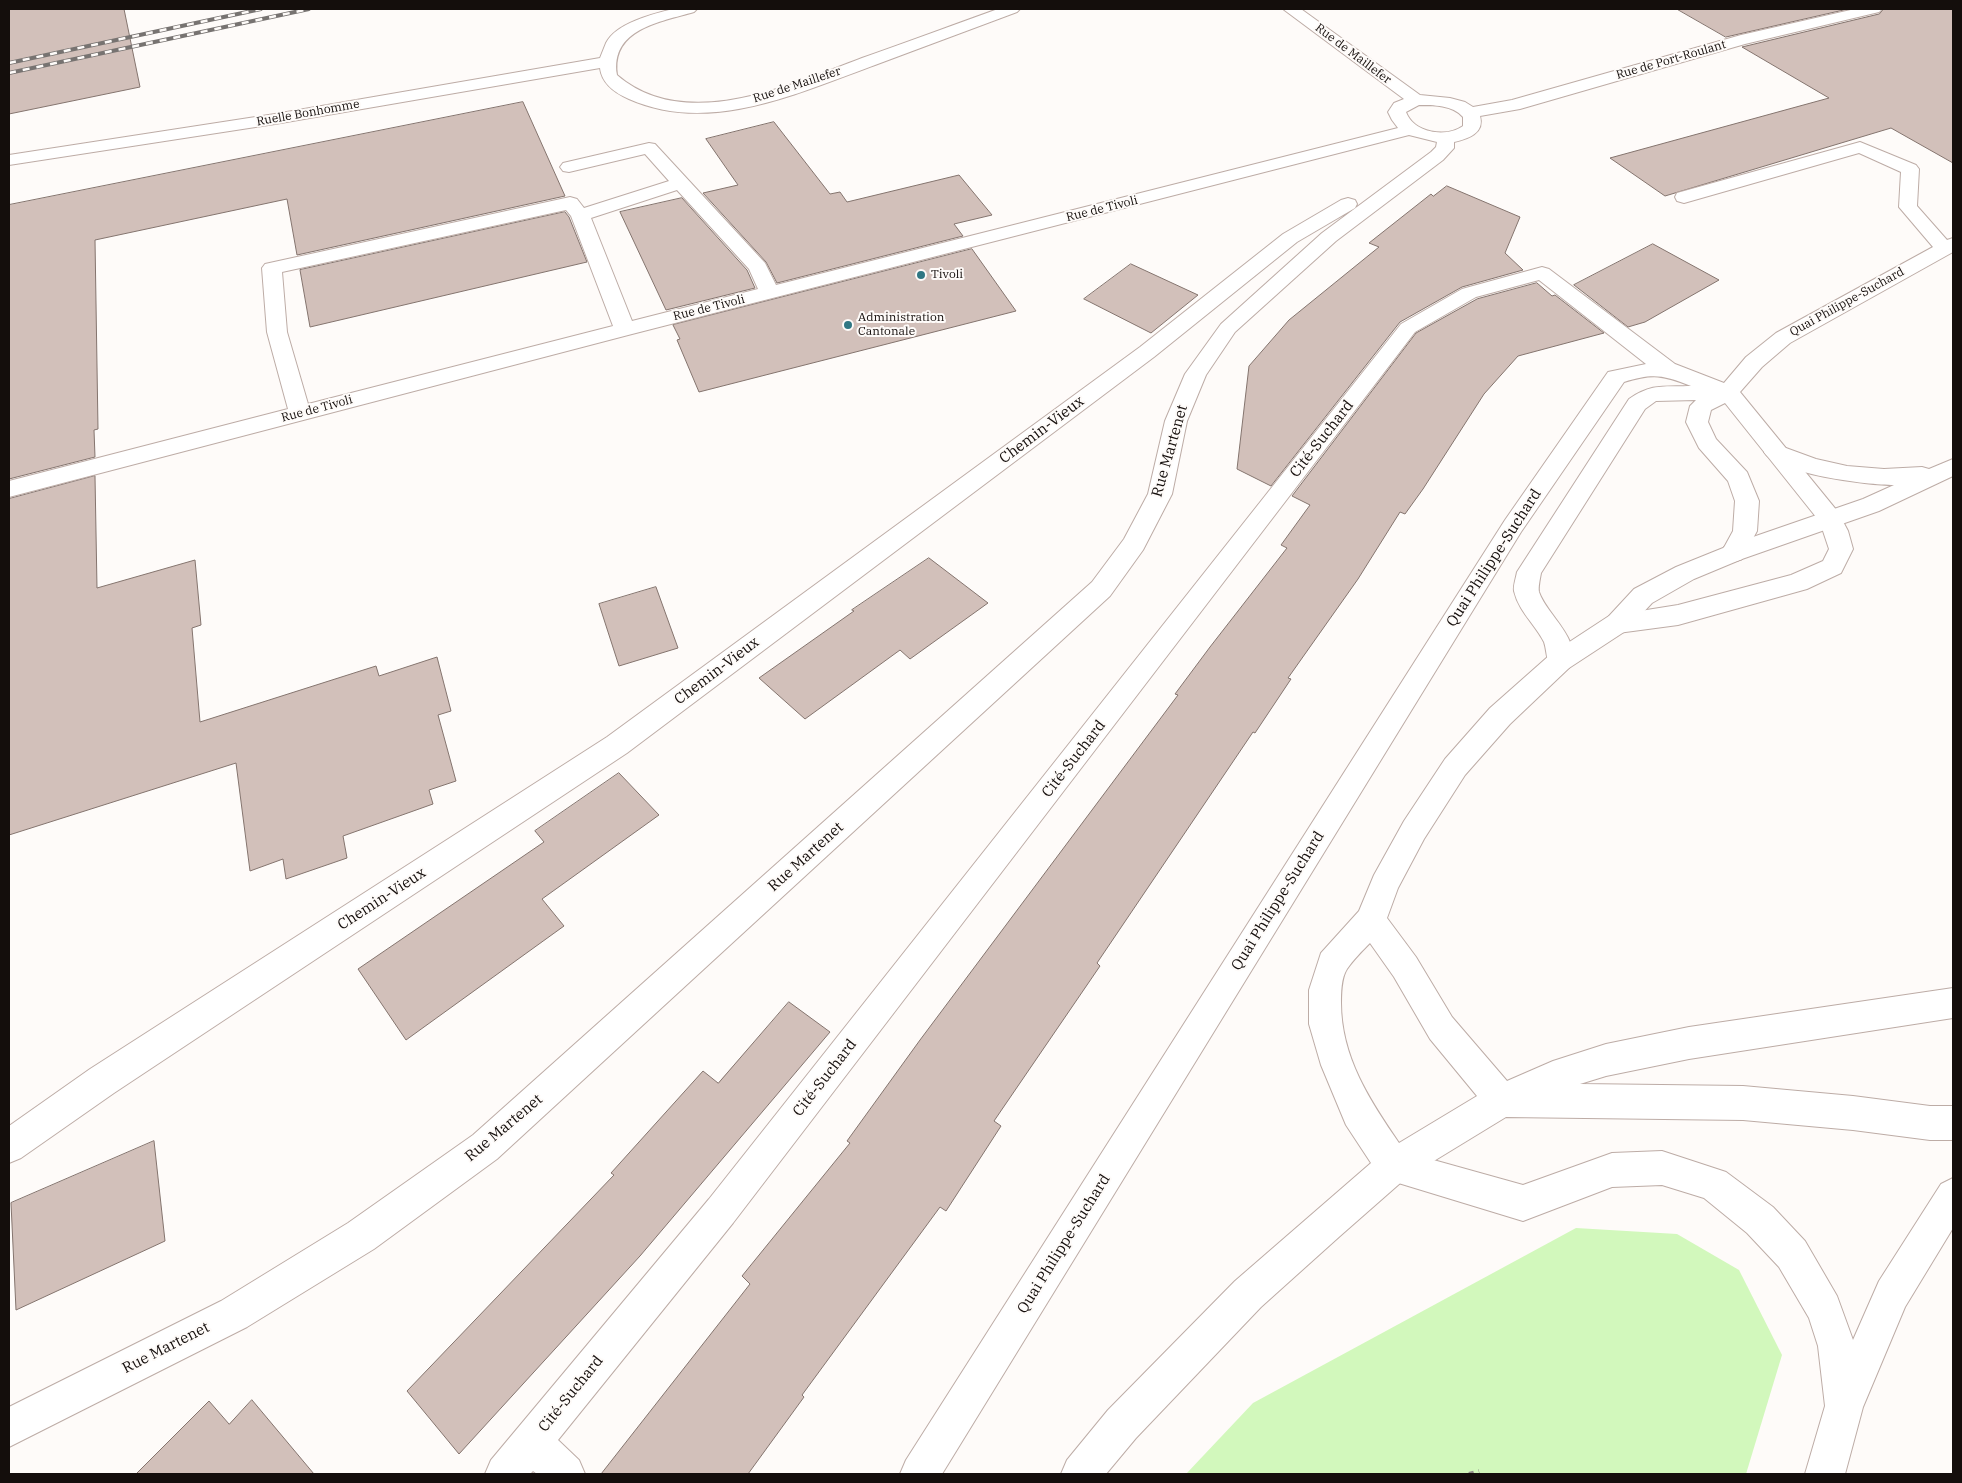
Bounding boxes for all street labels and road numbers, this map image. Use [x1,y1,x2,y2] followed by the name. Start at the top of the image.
[1312,21,1394,87] street label: Rue de Maillefer
[1614,37,1728,83] street label: Rue de Port-Roulant
[751,64,843,106] street label: Rue de Maillefer
[255,97,361,129] street label: Ruelle Bonhomme
[1065,193,1139,225] street label: Rue de Tivoli
[1787,265,1907,339] street label: Quai Philippe-Suchard
[672,292,746,324] street label: Rue de Tivoli
[996,392,1088,468] street label: Chemin-Vieux
[280,393,354,425] street label: Rue de Tivoli
[1286,397,1358,481] street label: Cité-Suchard
[1148,403,1192,499] street label: Rue Martenet
[1443,486,1545,630] street label: Quai Philippe-Suchard
[671,633,763,709] street label: Chemin-Vieux
[1038,717,1110,801] street label: Cité-Suchard
[765,818,847,896] street label: Rue Martenet
[1228,828,1328,974] street label: Quai Philippe-Suchard
[335,864,429,934] street label: Chemin-Vieux
[789,1036,861,1120] street label: Cité-Suchard
[462,1091,546,1165] street label: Rue Martenet
[1014,1171,1114,1317] street label: Quai Philippe-Suchard
[120,1318,212,1378] street label: Rue Martenet
[535,1352,607,1436] street label: Cité-Suchard

